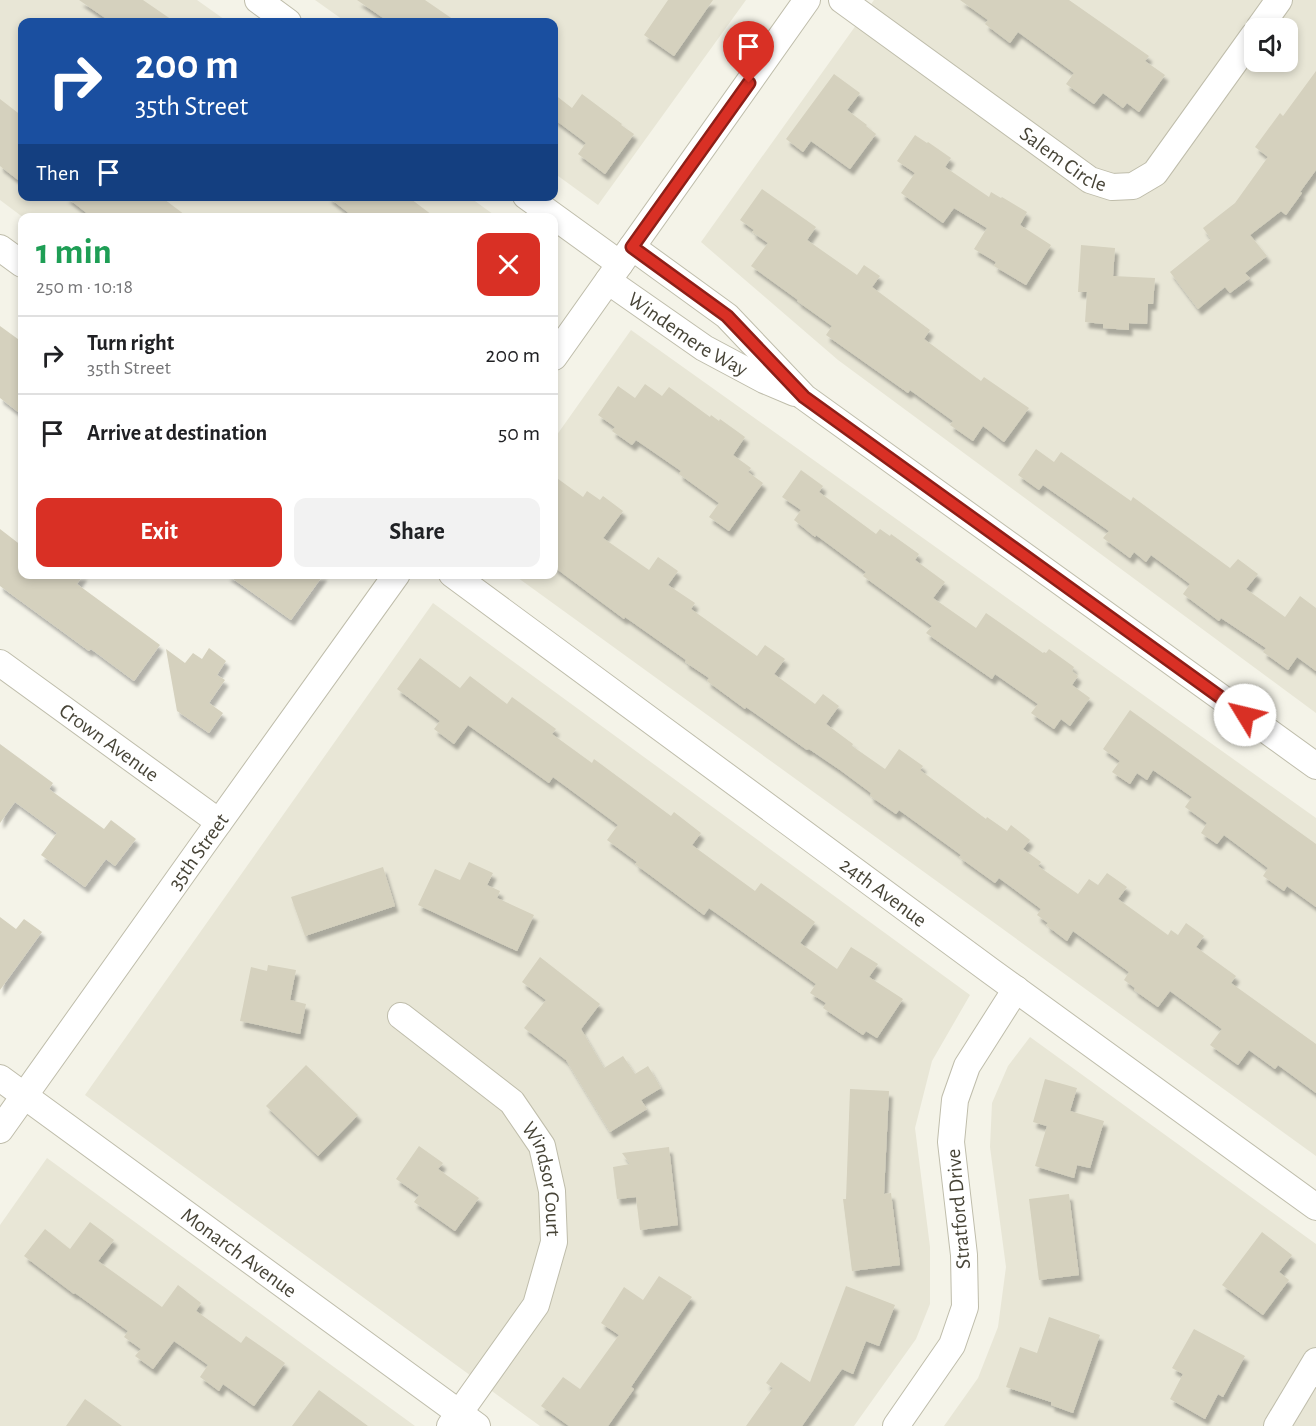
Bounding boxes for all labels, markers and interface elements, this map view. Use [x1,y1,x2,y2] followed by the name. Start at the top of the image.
[1244,18,1298,72] map controls
[1244,18,1298,72] button: sound
[723,21,774,83] pin
[732,30,765,63] icon: arrive
[36,42,114,120] icon: right
[135,44,239,86] text: 200 m
[135,93,248,120] text: 35th Street
[1016,123,1109,196] street label: Salem Circle
[92,156,125,189] icon: arrive
[36,162,80,184] text: Then
[477,233,540,296] button: close
[36,234,112,270] text: 1 min
[36,277,133,297] text: 250 m · 10:18
[624,288,751,380] street label: Windemere Way
[87,332,174,354] text: Turn right
[36,339,69,372] icon: right
[486,344,540,366] text: 200 m
[87,358,171,378] text: 35th Street
[36,417,69,450] icon: arrive
[87,422,267,444] text: Arrive at destination
[498,422,540,444] text: 50 m
[36,498,282,567] button: Exit
[294,498,540,567] button: Share
[1213,683,1277,747] position arrow
[55,700,162,786] street label: Crown Avenue
[165,809,233,894] street label: 35th Street
[836,854,930,931] street label: 24th Avenue
[518,1118,564,1237] street label: Windsor Court
[943,1148,974,1270] street label: Stratford Drive
[177,1204,300,1302] street label: Monarch Avenue

